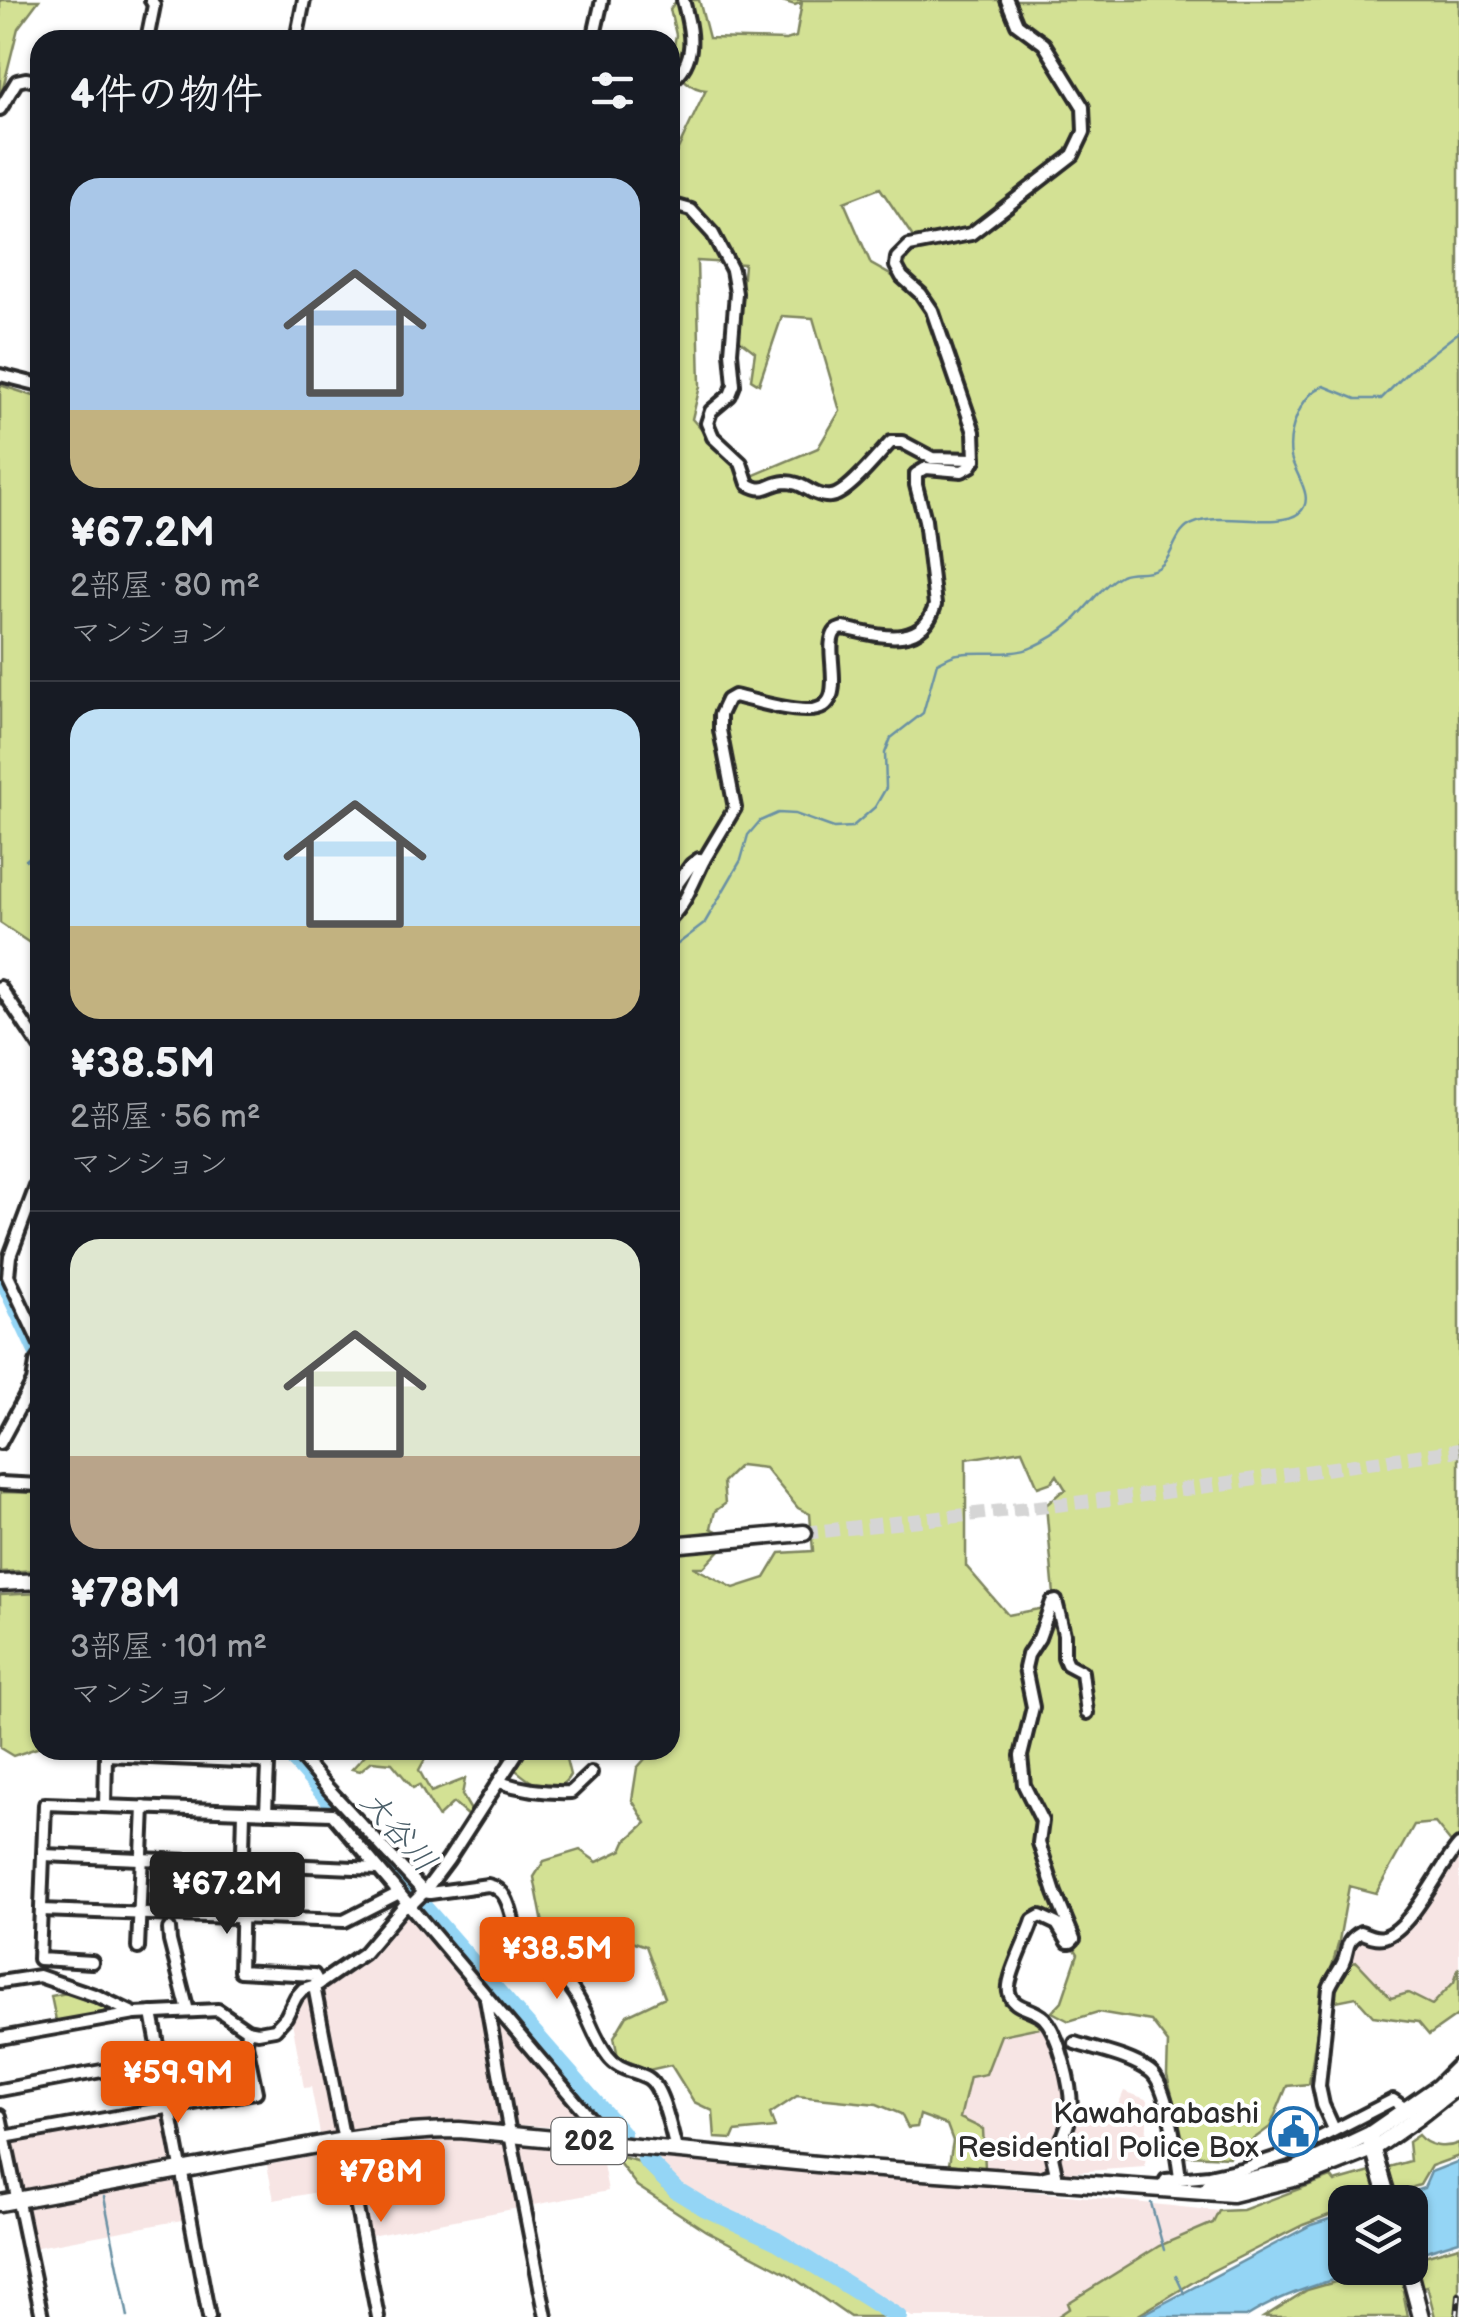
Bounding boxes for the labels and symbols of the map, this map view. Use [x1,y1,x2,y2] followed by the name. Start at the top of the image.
[352,1783,444,1881] water label: 大谷川
[146,1852,308,1937] pin: ¥67.2M
[476,1917,638,2002] pin: ¥38.5M
[97,2041,259,2126] pin: ¥59.9M
[957,2096,1259,2166] place label: Kawaharabashi Residential Police Box
[1268,2105,1320,2157] public building icon: Kawaharabashi Residential Police Box
[552,2118,626,2164] road number: 202
[322,2140,440,2225] pin: ¥78M

